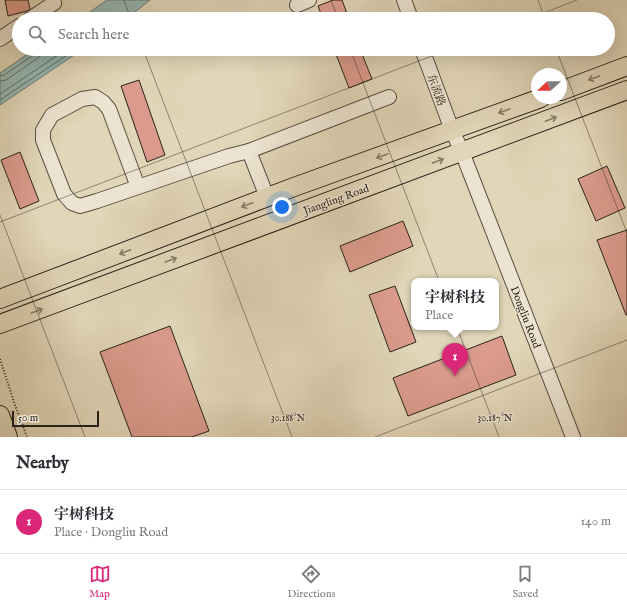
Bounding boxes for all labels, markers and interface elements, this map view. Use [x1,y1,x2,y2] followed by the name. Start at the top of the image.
[12,12,615,56] search box
[26,23,48,45] icon: search
[58,25,129,44] text: Search here
[531,68,567,104] north arrow
[424,72,448,108] street label: 东流路
[588,75,600,83] one-way arrow
[498,108,510,116] one-way arrow
[544,114,556,122] one-way arrow
[376,152,388,160] one-way arrow
[431,157,443,165] one-way arrow
[300,182,371,219] street label: Jiangling Road
[272,197,292,217] your location
[241,202,253,210] one-way arrow
[120,248,132,256] one-way arrow
[165,256,177,264] one-way arrow
[411,278,499,330] popup
[507,284,543,351] street label: Dongliu Road
[425,288,485,307] text: 宇树科技
[30,306,42,314] one-way arrow
[425,307,453,324] text: Place
[442,343,468,376] pin: 1
[12,409,99,428] scale bar
[18,411,38,425] text: 50 m
[271,412,305,425] text: 30.188°N
[478,412,513,425] text: 30.187°N
[16,453,69,474] text: Nearby
[54,505,114,524] text: 宇树科技
[27,513,31,530] text: 1
[581,513,611,530] text: 140 m
[54,524,168,541] text: Place · Dongliu Road
[89,563,111,601] tab: Map
[288,563,335,601] tab: Directions
[512,563,538,601] tab: Saved

